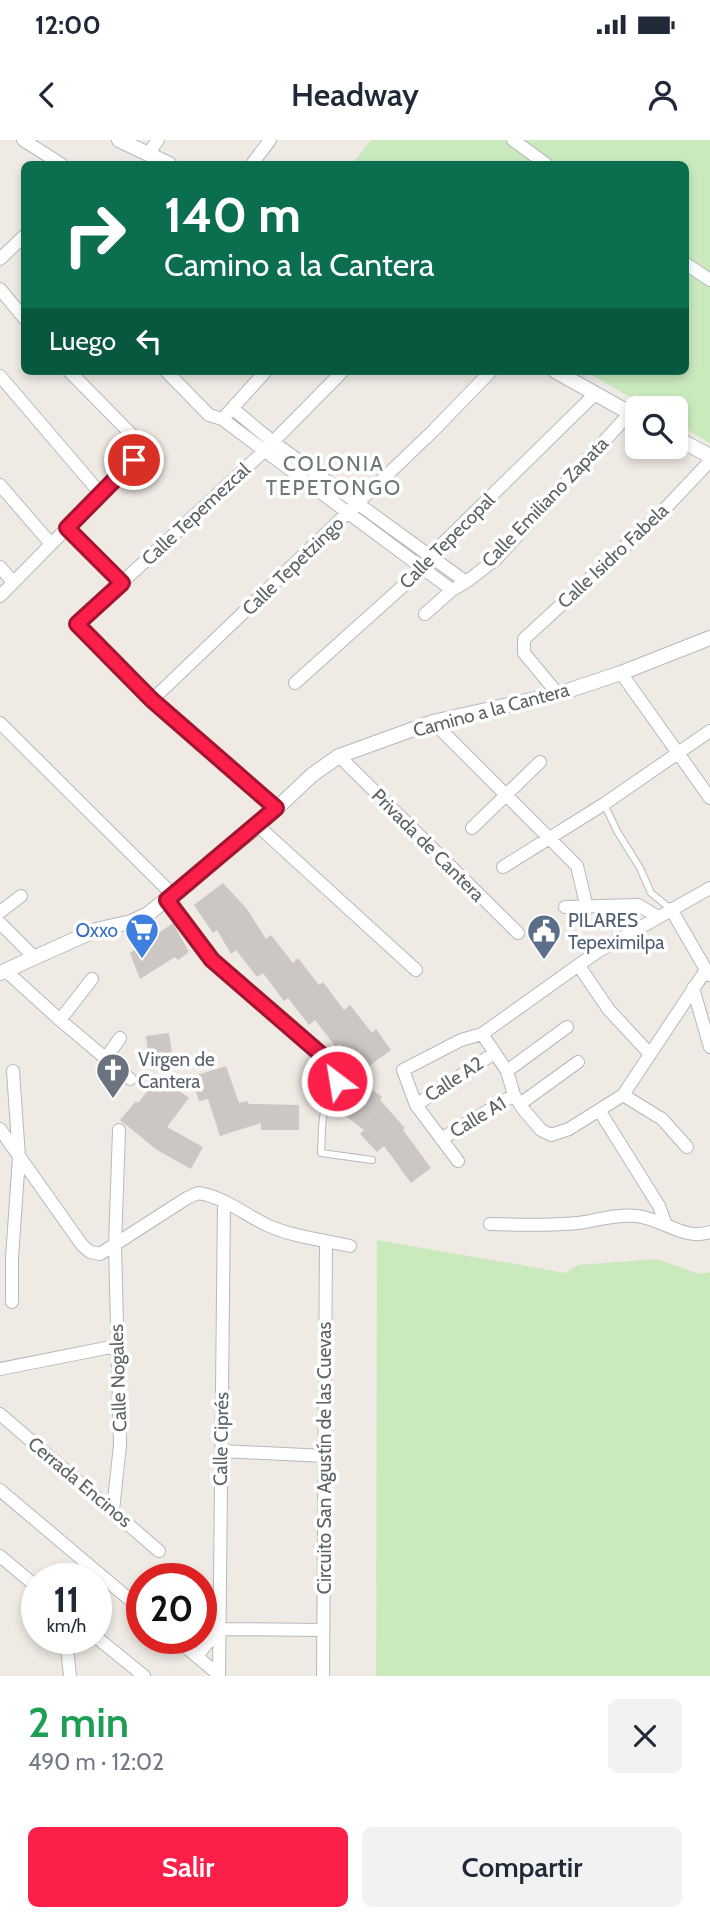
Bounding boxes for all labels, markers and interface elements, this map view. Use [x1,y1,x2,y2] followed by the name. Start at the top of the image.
[35,9,101,41] text: 12:00
[291,75,419,114] text: Headway
[28,76,66,114] icon: back
[644,76,682,114] icon: person
[164,185,301,244] text: 140 m
[49,189,140,280] icon: right
[164,245,434,284] text: Camino a la Cantera
[130,322,168,360] icon: left
[49,325,116,357] text: Luego
[625,396,688,459] map controls
[625,396,688,459] button: search
[104,430,164,490] pin
[477,432,613,572] street label: Calle Emiliano Zapata
[115,441,153,479] icon: arrive
[266,451,402,500] district label: COLONIA TEPETONGO
[137,458,255,570] street label: Calle Tepemezcal
[394,488,500,594] street label: Calle Tepecopal
[553,499,673,613] street label: Calle Isidro Fabela
[237,512,349,620] street label: Calle Tepetzingo
[411,678,571,742] street label: Camino a la Cantera
[367,784,489,906] street label: Privada de Cantera
[568,909,664,954] place label: PILARES Tepeximilpa
[123,911,161,960] supermarket icon: Oxxo
[525,912,563,961] public building icon: PILARES Tepeximilpa
[75,919,118,942] place label: Oxxo
[300,1044,374,1118] position arrow
[138,1048,215,1093] place label: Virgen de Cantera
[94,1051,132,1100] church icon: Virgen de Cantera
[420,1052,488,1106] street label: Calle A2
[446,1091,510,1143] street label: Calle A1
[313,1322,336,1594] street label: Circuito San Agustín de las Cuevas
[105,1324,131,1432] street label: Calle Nogales
[209,1392,233,1486] street label: Calle Ciprés
[23,1432,137,1532] street label: Cerrada Encinos
[126,1563,217,1654] speed limit sign: 20
[54,1578,79,1621] text: 11
[47,1615,86,1637] text: km/h
[28,1696,129,1748] text: 2 min
[608,1699,682,1773] button: close
[28,1748,164,1776] text: 490 m · 12:02
[28,1827,348,1907] button: Salir
[362,1827,682,1907] button: Compartir

